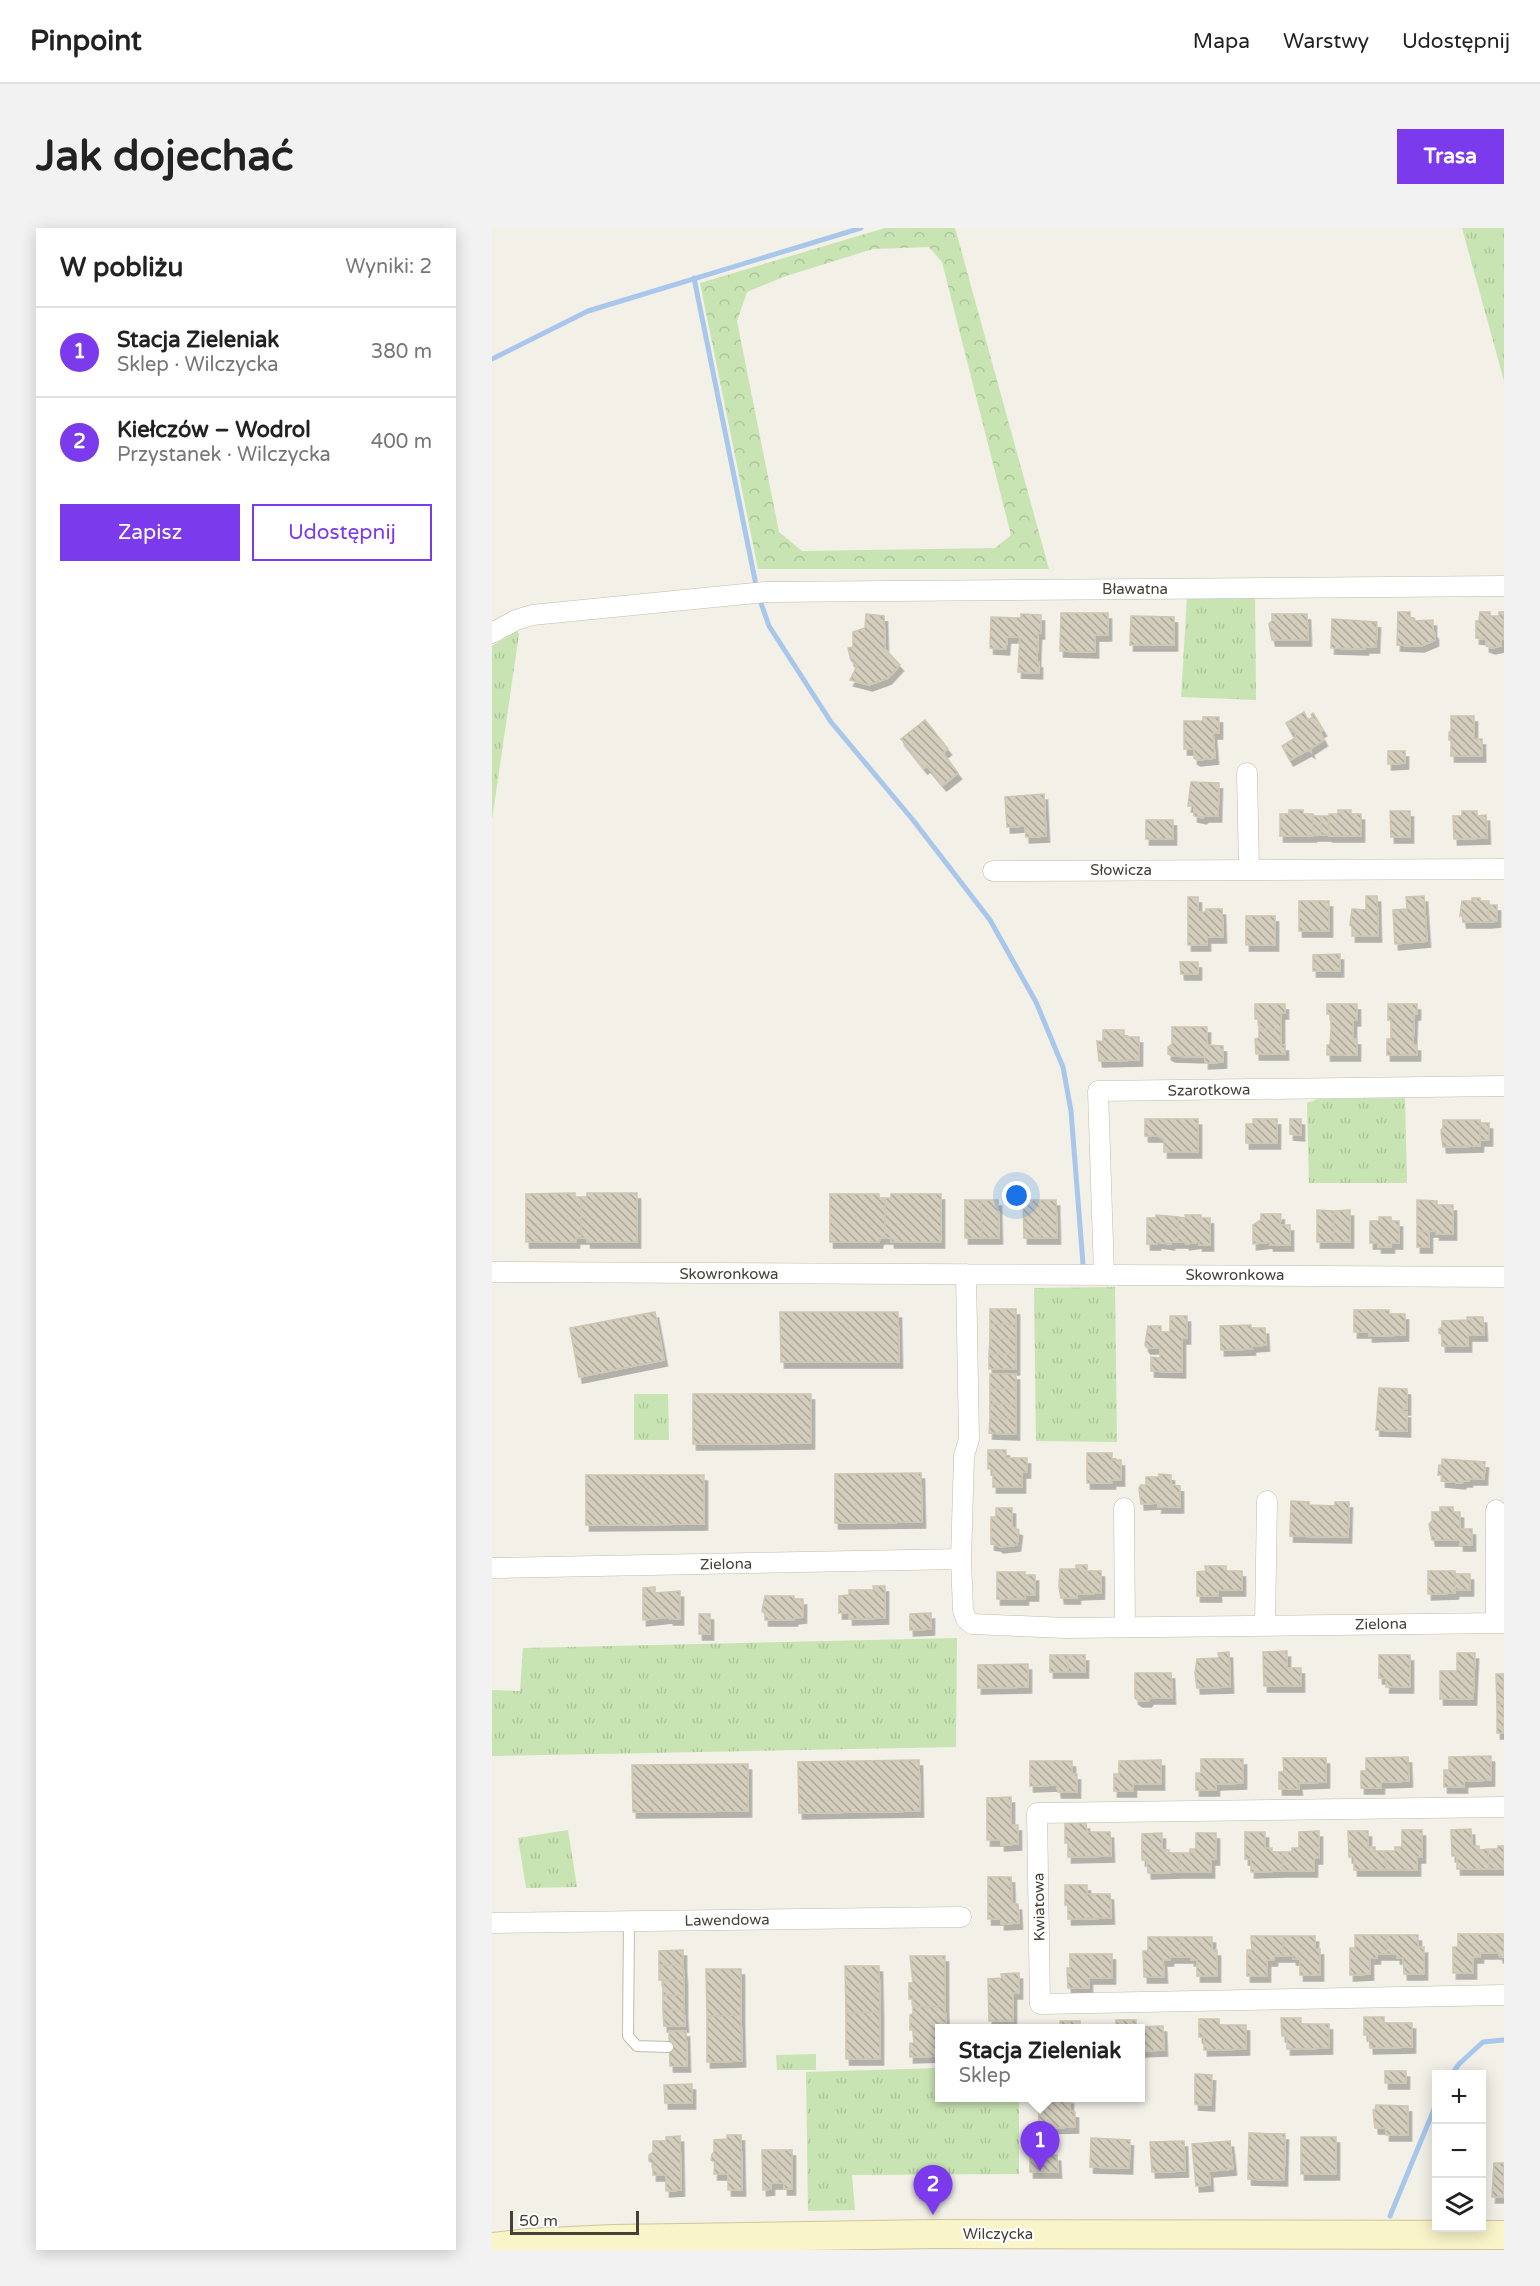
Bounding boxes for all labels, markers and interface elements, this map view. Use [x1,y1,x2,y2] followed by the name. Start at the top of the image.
[30,24,142,58] text: Pinpoint
[1193,29,1250,54] text: Mapa
[1283,29,1369,54] text: Warstwy
[1402,29,1510,54] text: Udostępnij
[1397,129,1504,184] button: Trasa
[36,131,293,182] text: Jak dojechać
[60,252,183,283] text: W pobliżu
[345,255,432,279] text: Wyniki: 2
[117,327,279,353] text: Stacja Zieleniak
[73,340,86,364] text: 1
[371,340,432,364] text: 380 m
[117,353,278,377] text: Sklep · Wilczycka
[117,417,311,443] text: Kiełczów – Wodrol
[73,430,86,454] text: 2
[371,430,432,454] text: 400 m
[117,443,331,467] text: Przystanek · Wilczycka
[60,504,240,561] button: Zapisz
[252,504,432,561] button: Udostępnij
[1102,580,1168,598] street label: Bławatna
[1090,861,1152,879] street label: Słowicza
[1167,1080,1251,1100] street label: Szarotkowa
[1002,1181,1031,1210] your location
[679,1265,779,1283] street label: Skowronkowa
[1185,1266,1285,1284] street label: Skowronkowa
[700,1555,752,1573] street label: Zielona
[1355,1615,1407,1633] street label: Zielona
[1029,1872,1049,1942] street label: Kwiatowa
[684,1910,770,1930] street label: Lawendowa
[935,2024,1145,2102] popup
[959,2038,1121,2064] text: Stacja Zieleniak
[959,2064,1011,2088] text: Sklep
[1432,2070,1486,2232] map controls
[1432,2070,1486,2124] button: +
[1020,2122,1060,2171] pin: 1
[1432,2124,1486,2178] button: −
[914,2166,952,2215] pin: 2
[1432,2178,1486,2232] button: layers
[510,2208,639,2236] scale bar
[519,2211,558,2231] text: 50 m
[963,2225,1033,2243] street label: Wilczycka

